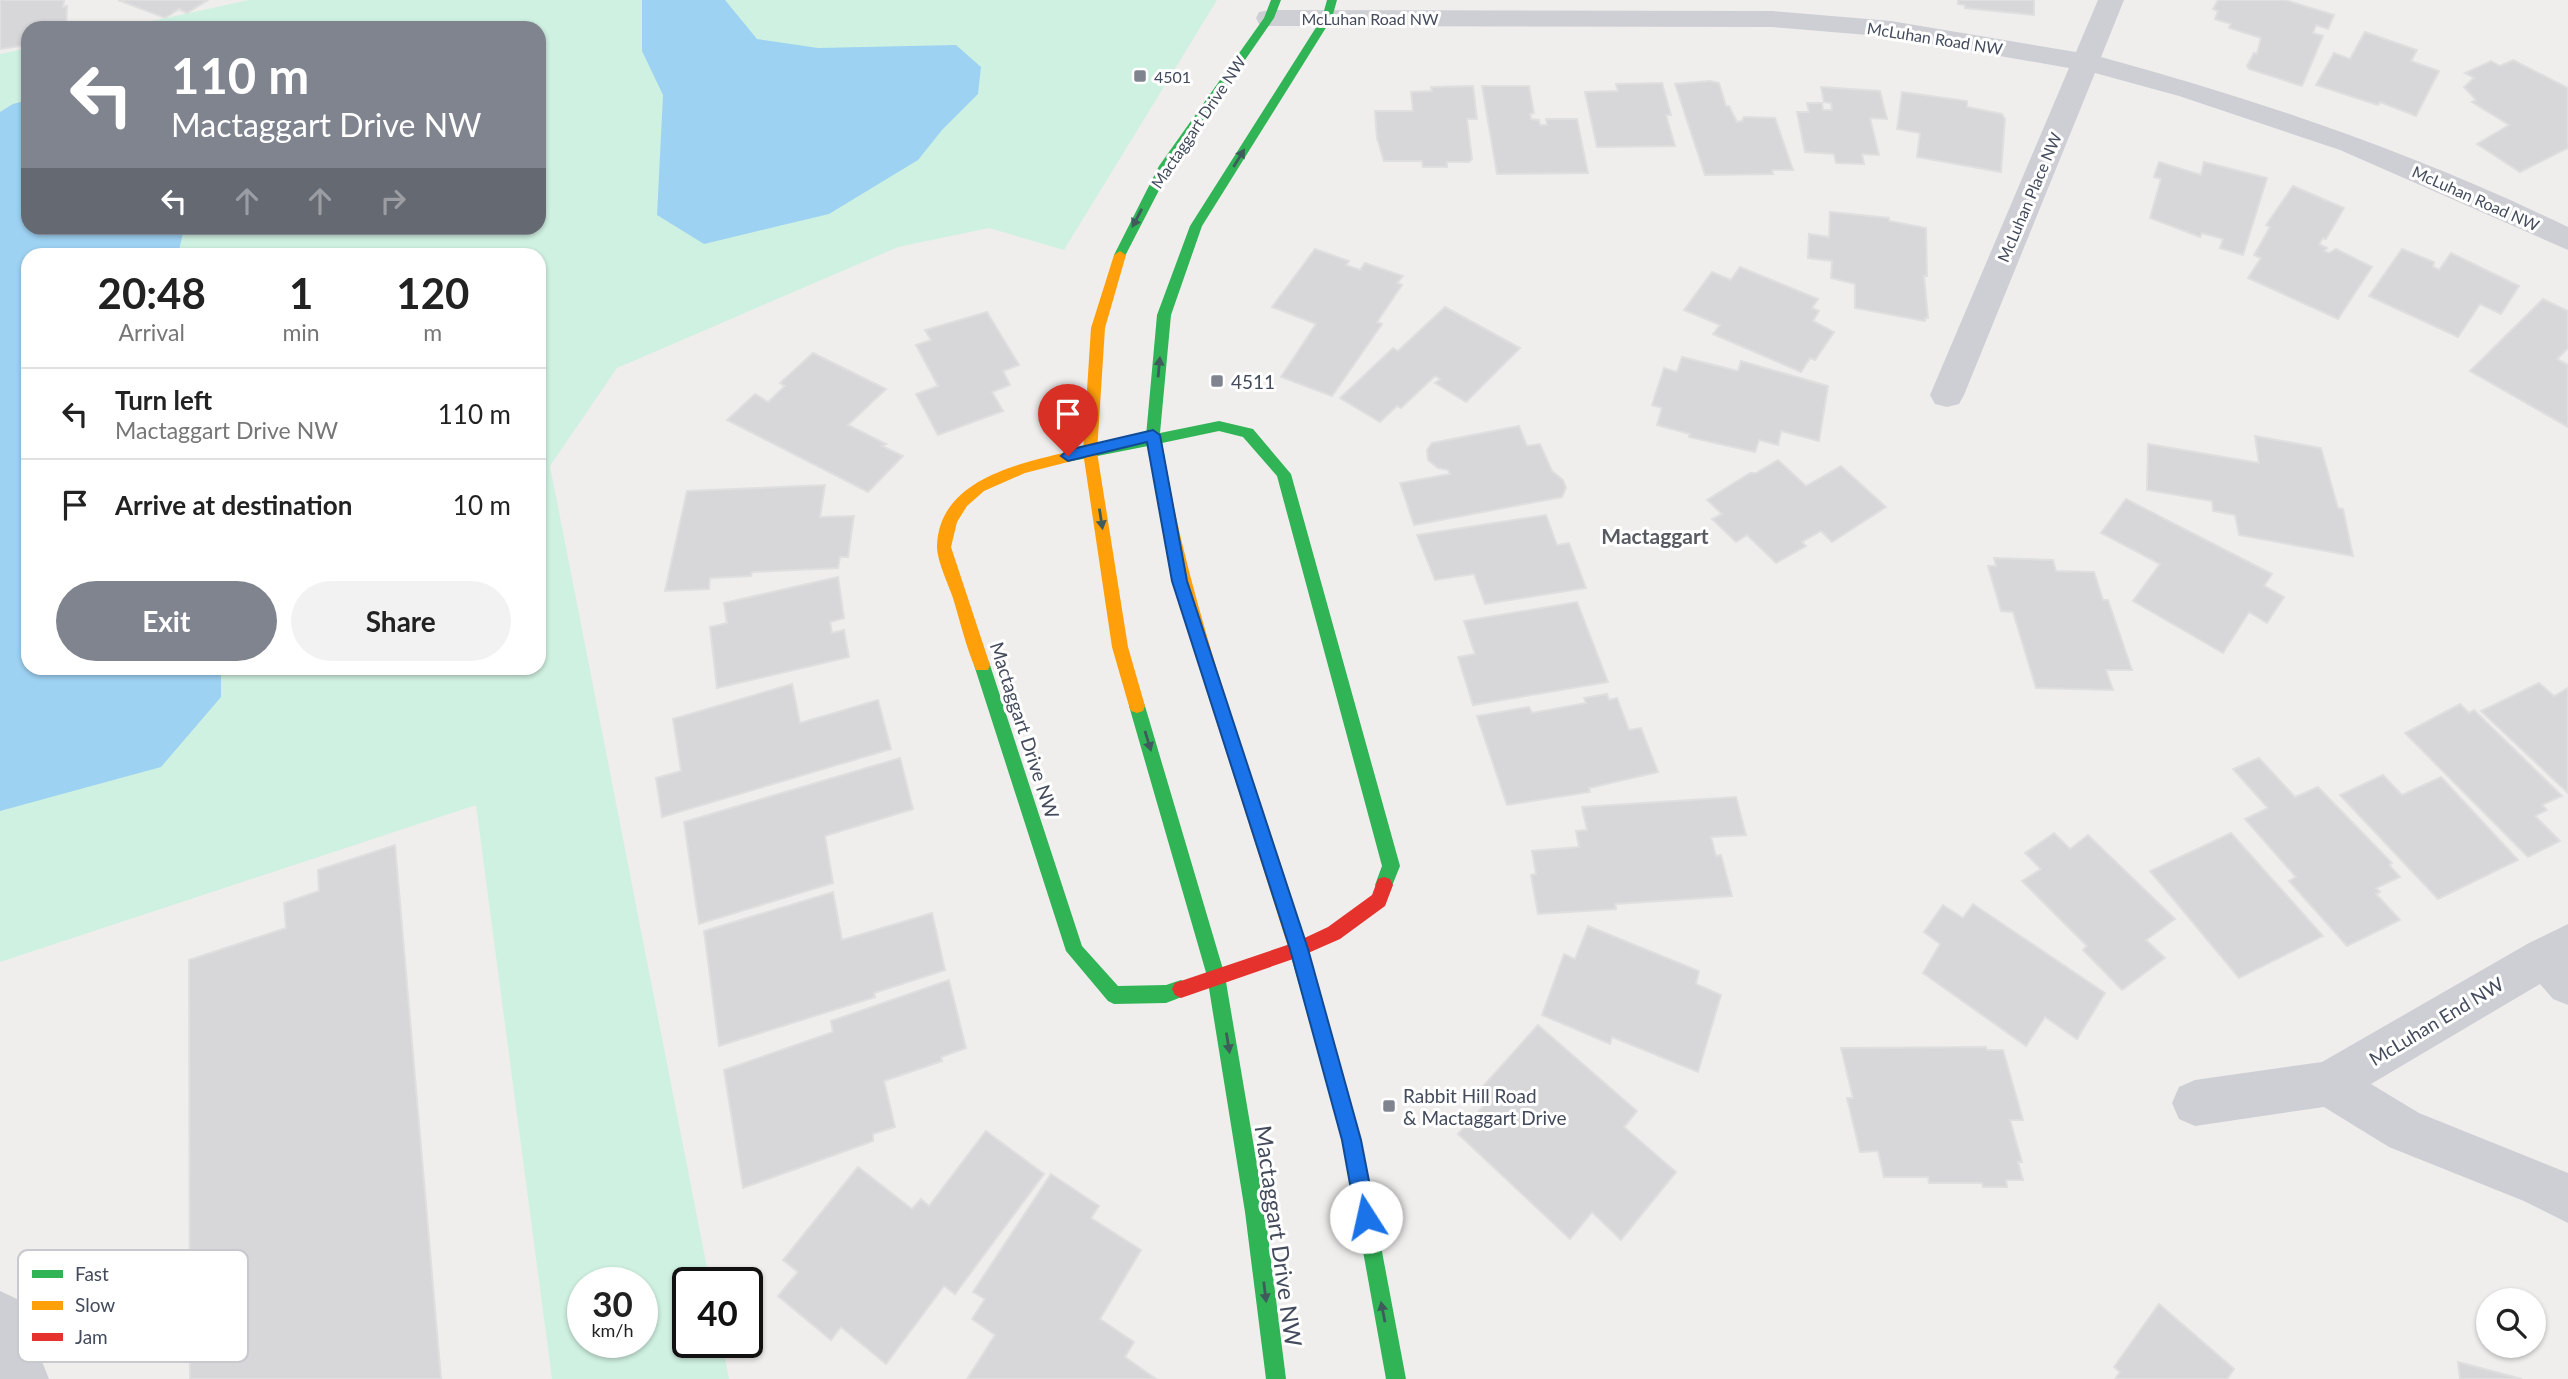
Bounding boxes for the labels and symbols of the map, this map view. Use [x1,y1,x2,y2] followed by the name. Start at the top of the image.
[1301,9,1439,28] street label: McLuhan Road NW
[1866,18,2005,58] street label: McLuhan Road NW
[1147,52,1249,192] street label: Mactaggart Drive NW
[1154,67,1191,86] place label: 4501
[1132,68,1148,84] marker: 4501
[1993,129,2065,265] street label: McLuhan Place NW
[1233,149,1246,168] one-way arrow
[2410,161,2543,235] street label: McLuhan Road NW
[1131,208,1143,227] one-way arrow
[1154,356,1165,378] one-way arrow
[1231,370,1275,393] place label: 4511
[1209,373,1225,389] marker: 4511
[1038,384,1098,456] pin
[1096,508,1107,530] one-way arrow
[1601,523,1709,548] district label: Mactaggart
[986,639,1065,821] street label: Mactaggart Drive NW
[1144,731,1154,752] one-way arrow
[2365,972,2508,1070] street label: McLuhan End NW
[1222,1032,1233,1054] one-way arrow
[1403,1084,1567,1129] place label: Rabbit Hill Road & Mactaggart Drive
[1381,1098,1397,1114] marker: Rabbit Hill Road & Mactaggart Drive
[1250,1124,1308,1349] street label: Mactaggart Drive NW
[1329,1180,1403,1254] position arrow
[18,1250,248,1362] legend
[75,1262,109,1285] text: Fast
[672,1267,763,1358] speed limit sign: 40
[1260,1281,1271,1303] one-way arrow
[75,1293,115,1316] text: Slow
[1377,1301,1388,1323] one-way arrow
[75,1325,108,1348] text: Jam

